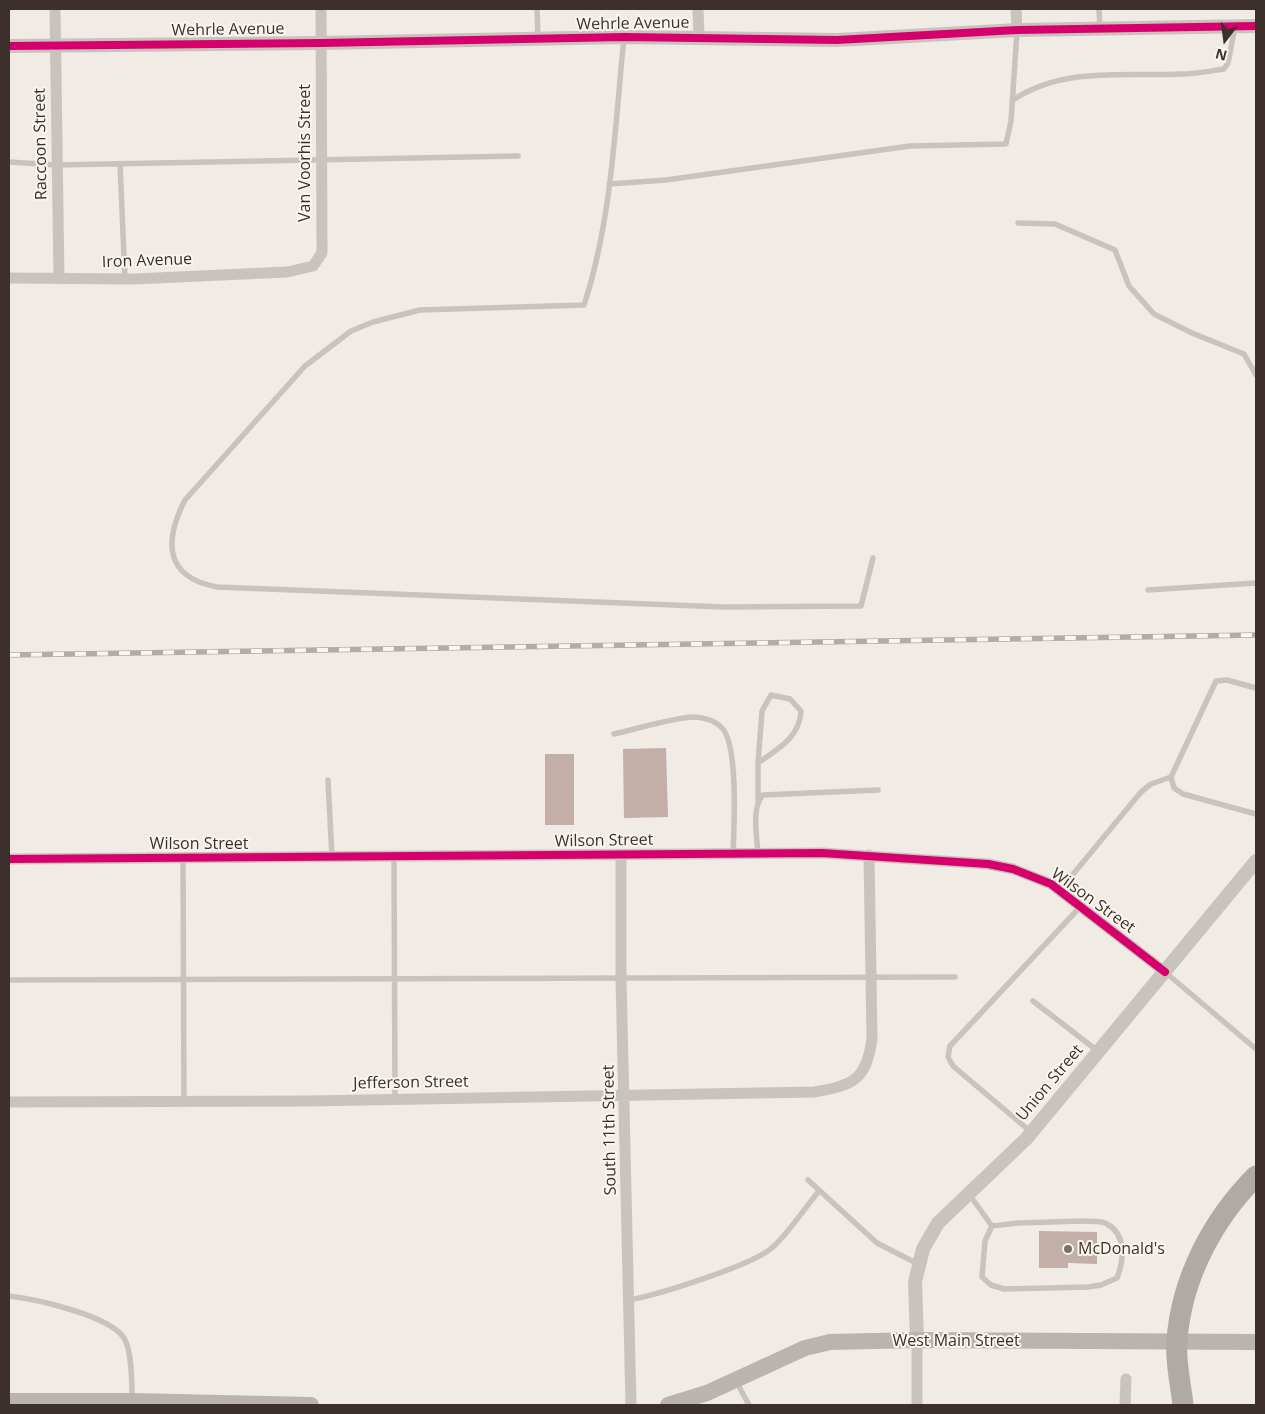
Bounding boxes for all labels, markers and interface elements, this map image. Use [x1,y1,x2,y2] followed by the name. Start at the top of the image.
[576,13,690,35] street label: Wehrle Avenue
[1200,15,1250,65] north arrow
[171,19,285,41] street label: Wehrle Avenue
[1213,44,1229,66] text: N
[295,84,315,222] street label: Van Voorhis Street
[30,88,52,200] street label: Raccoon Street
[102,250,192,272] street label: Iron Avenue
[554,831,654,851] street label: Wilson Street
[150,834,248,854] street label: Wilson Street
[1047,864,1139,938] street label: Wilson Street
[1013,1041,1087,1125] street label: Union Street
[599,1065,621,1195] street label: South 11th Street
[353,1072,469,1094] street label: Jefferson Street
[1078,1239,1165,1259] place label: McDonald's
[1062,1243,1074,1255] marker: McDonald's
[892,1331,1020,1351] street label: West Main Street

